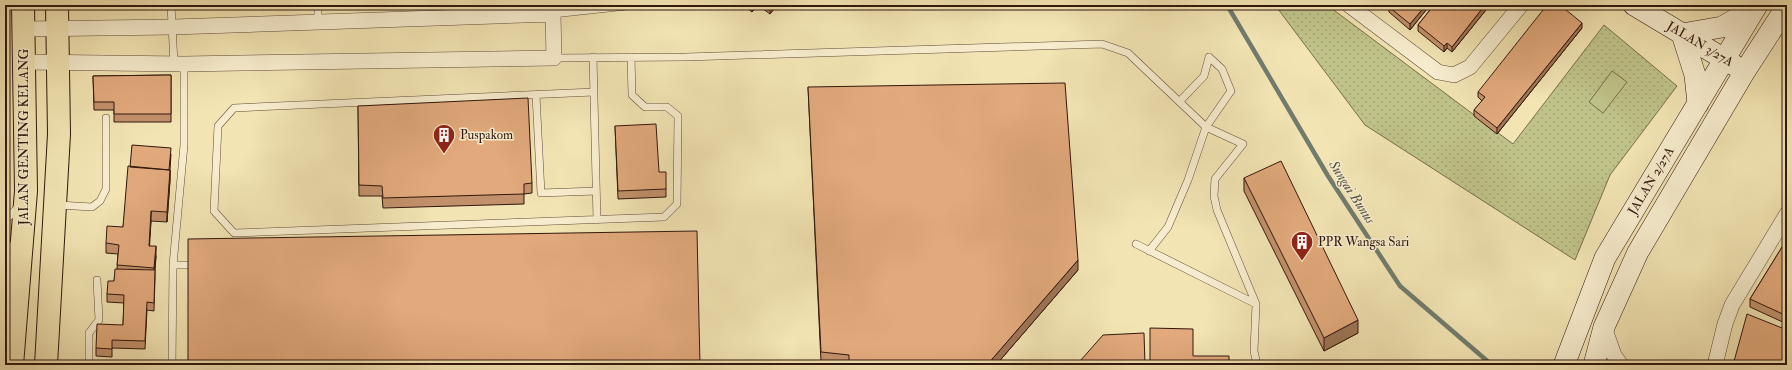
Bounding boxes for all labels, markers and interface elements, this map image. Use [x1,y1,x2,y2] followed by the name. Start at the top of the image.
[1663,17,1737,71] street label: JALAN 3/27A
[16,49,32,226] street label: JALAN GENTING KELANG
[431,122,457,155] building icon: Puspakom
[460,127,513,144] place label: Puspakom
[1624,143,1678,219] street label: JALAN 2/27A
[1325,156,1379,228] water label: Sungai Bunus
[1289,229,1315,262] building icon: PPR Wangsa Sari
[1318,234,1410,250] place label: PPR Wangsa Sari

